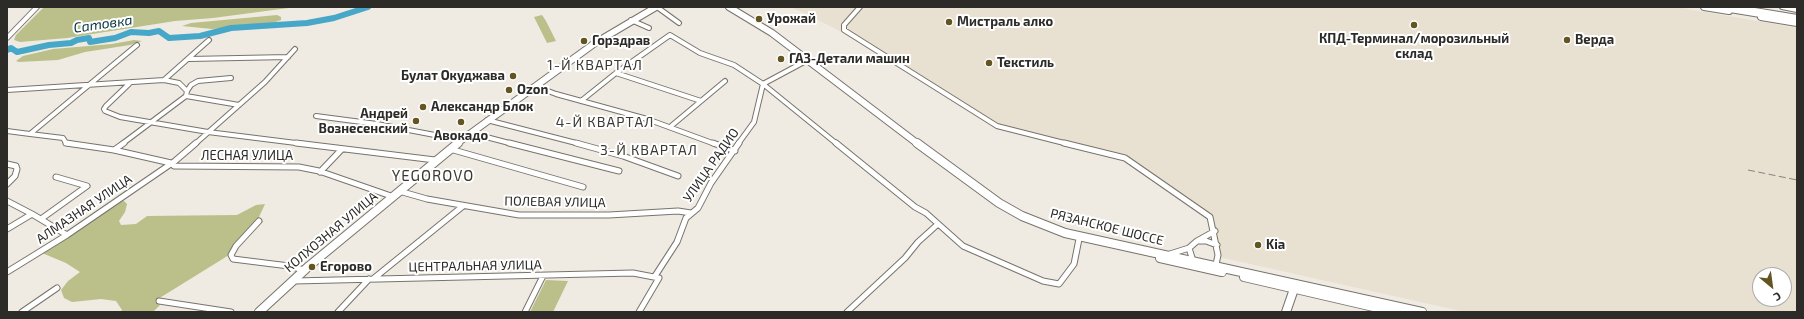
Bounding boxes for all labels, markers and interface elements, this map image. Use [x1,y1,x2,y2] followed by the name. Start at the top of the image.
[767,11,816,27] place label: Урожай
[72,12,134,36] water label: Сатовка
[754,14,764,24] marker: Урожай
[957,14,1053,30] place label: Мистраль алко
[944,17,954,27] marker: Мистраль алко
[1409,20,1419,30] marker: КПД-Терминал/морозильный склад
[1319,31,1509,62] place label: КПД-Терминал/морозильный склад
[1575,32,1614,48] place label: Верда
[592,33,650,49] place label: Горздрав
[1562,35,1572,45] marker: Верда
[579,36,589,46] marker: Горздрав
[789,51,910,67] place label: ГАЗ-Детали машин
[776,54,786,64] marker: ГАЗ-Детали машин
[997,55,1054,71] place label: Текстиль
[547,57,643,73] district label: 1-Й КВАРТАЛ
[984,58,994,68] marker: Текстиль
[401,68,505,84] place label: Булат Окуджава
[508,71,518,81] marker: Булат Окуджава
[517,82,548,98] place label: Ozon
[504,85,514,95] marker: Ozon
[431,99,533,115] place label: Александр Блок
[418,102,428,112] marker: Александр Блок
[319,106,408,137] place label: Андрей Вознесенский
[556,114,654,130] district label: 4-Й КВАРТАЛ
[411,116,421,126] marker: Андрей Вознесенский
[456,117,466,127] marker: Авокадо
[680,125,742,205] street label: УЛИЦА РАДИО
[434,128,488,144] place label: Авокадо
[600,142,698,158] district label: 3-Й КВАРТАЛ
[201,148,293,164] street label: ЛЕСНАЯ УЛИЦА
[392,167,474,185] district label: YEGOROVO
[33,171,135,247] street label: АЛМАЗНАЯ УЛИЦА
[281,188,381,276] street label: КОЛХОЗНАЯ УЛИЦА
[504,193,606,211] street label: ПОЛЕВАЯ УЛИЦА
[1049,205,1165,249] street label: РЯЗАНСКОЕ ШОССЕ
[1266,237,1285,253] place label: Kia
[1253,240,1263,250] marker: Kia
[408,257,542,275] street label: ЦЕНТРАЛЬНАЯ УЛИЦА
[320,259,372,275] place label: Егорово
[307,262,317,272] marker: Егорово
[1752,267,1792,307] north arrow
[1772,290,1784,304] text: С

